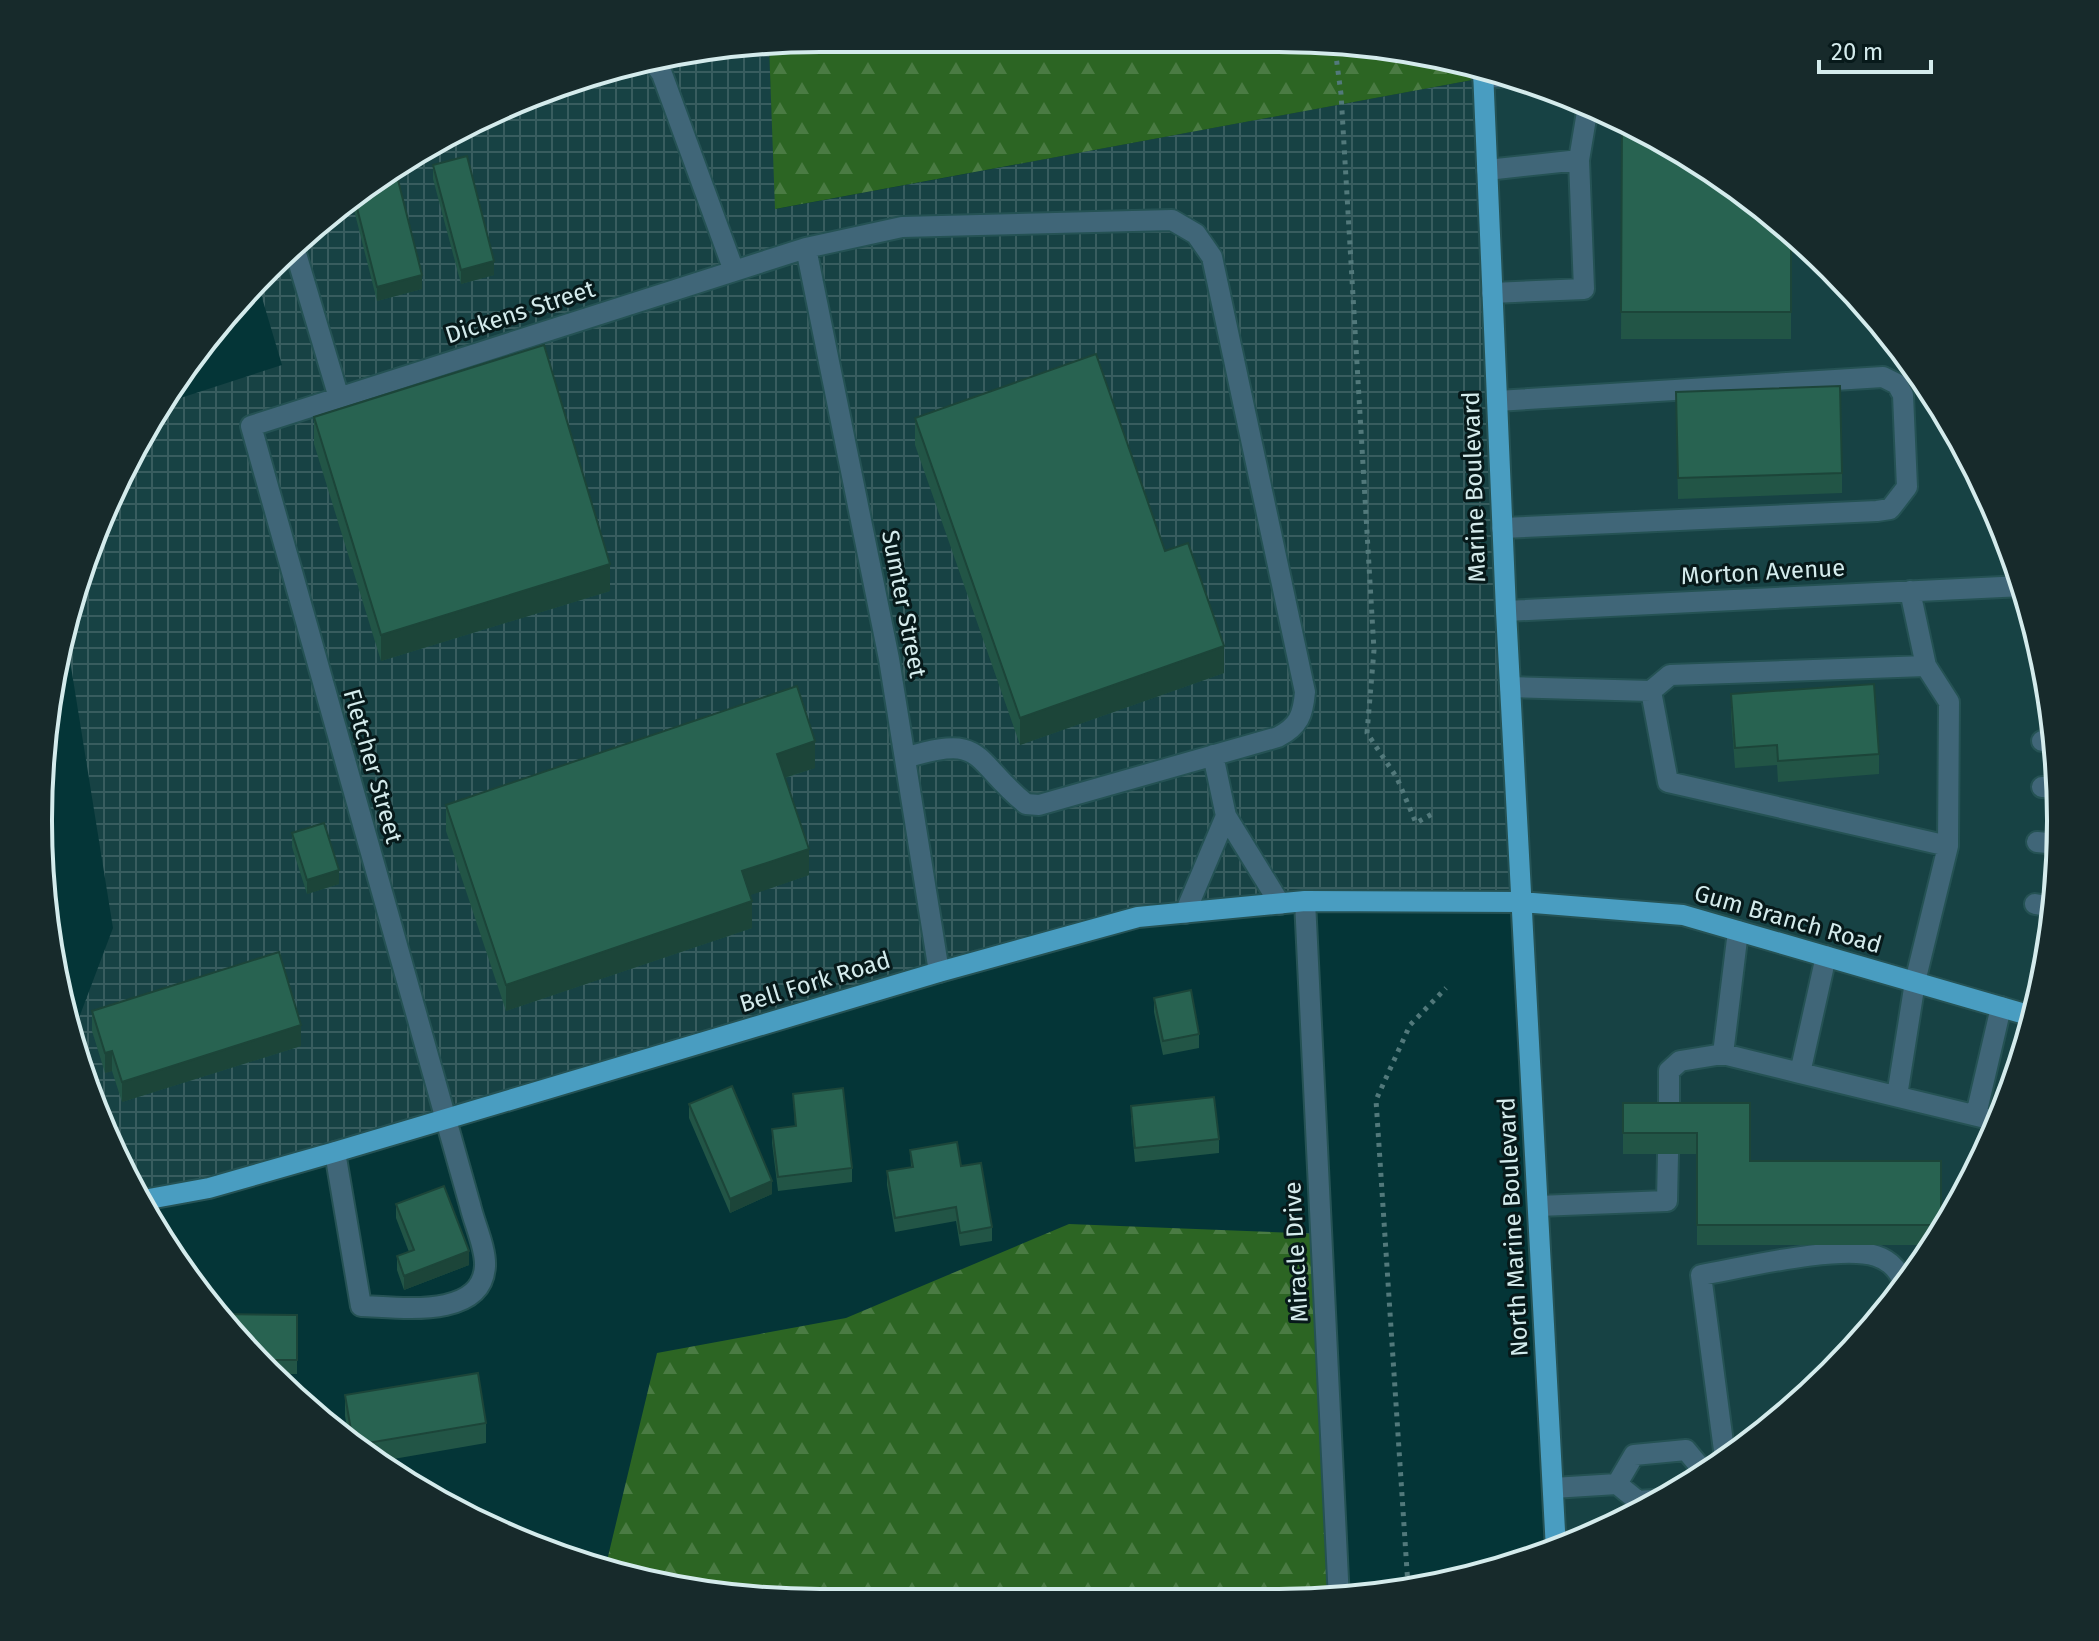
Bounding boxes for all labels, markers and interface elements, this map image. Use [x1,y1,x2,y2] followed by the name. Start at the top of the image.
[1819,24,1931,74] scale bar
[1831,38,1883,66] text: 20 m
[442,275,599,349] street label: Dickens Street
[1457,391,1491,583] street label: Marine Boulevard
[876,528,932,680] street label: Sumter Street
[1680,554,1846,590] street label: Morton Avenue
[338,686,408,847] street label: Fletcher Street
[1691,879,1885,959] street label: Gum Branch Road
[736,946,894,1018] street label: Bell Fork Road
[1492,1097,1534,1357] street label: North Marine Boulevard
[1278,1181,1314,1323] street label: Miracle Drive

